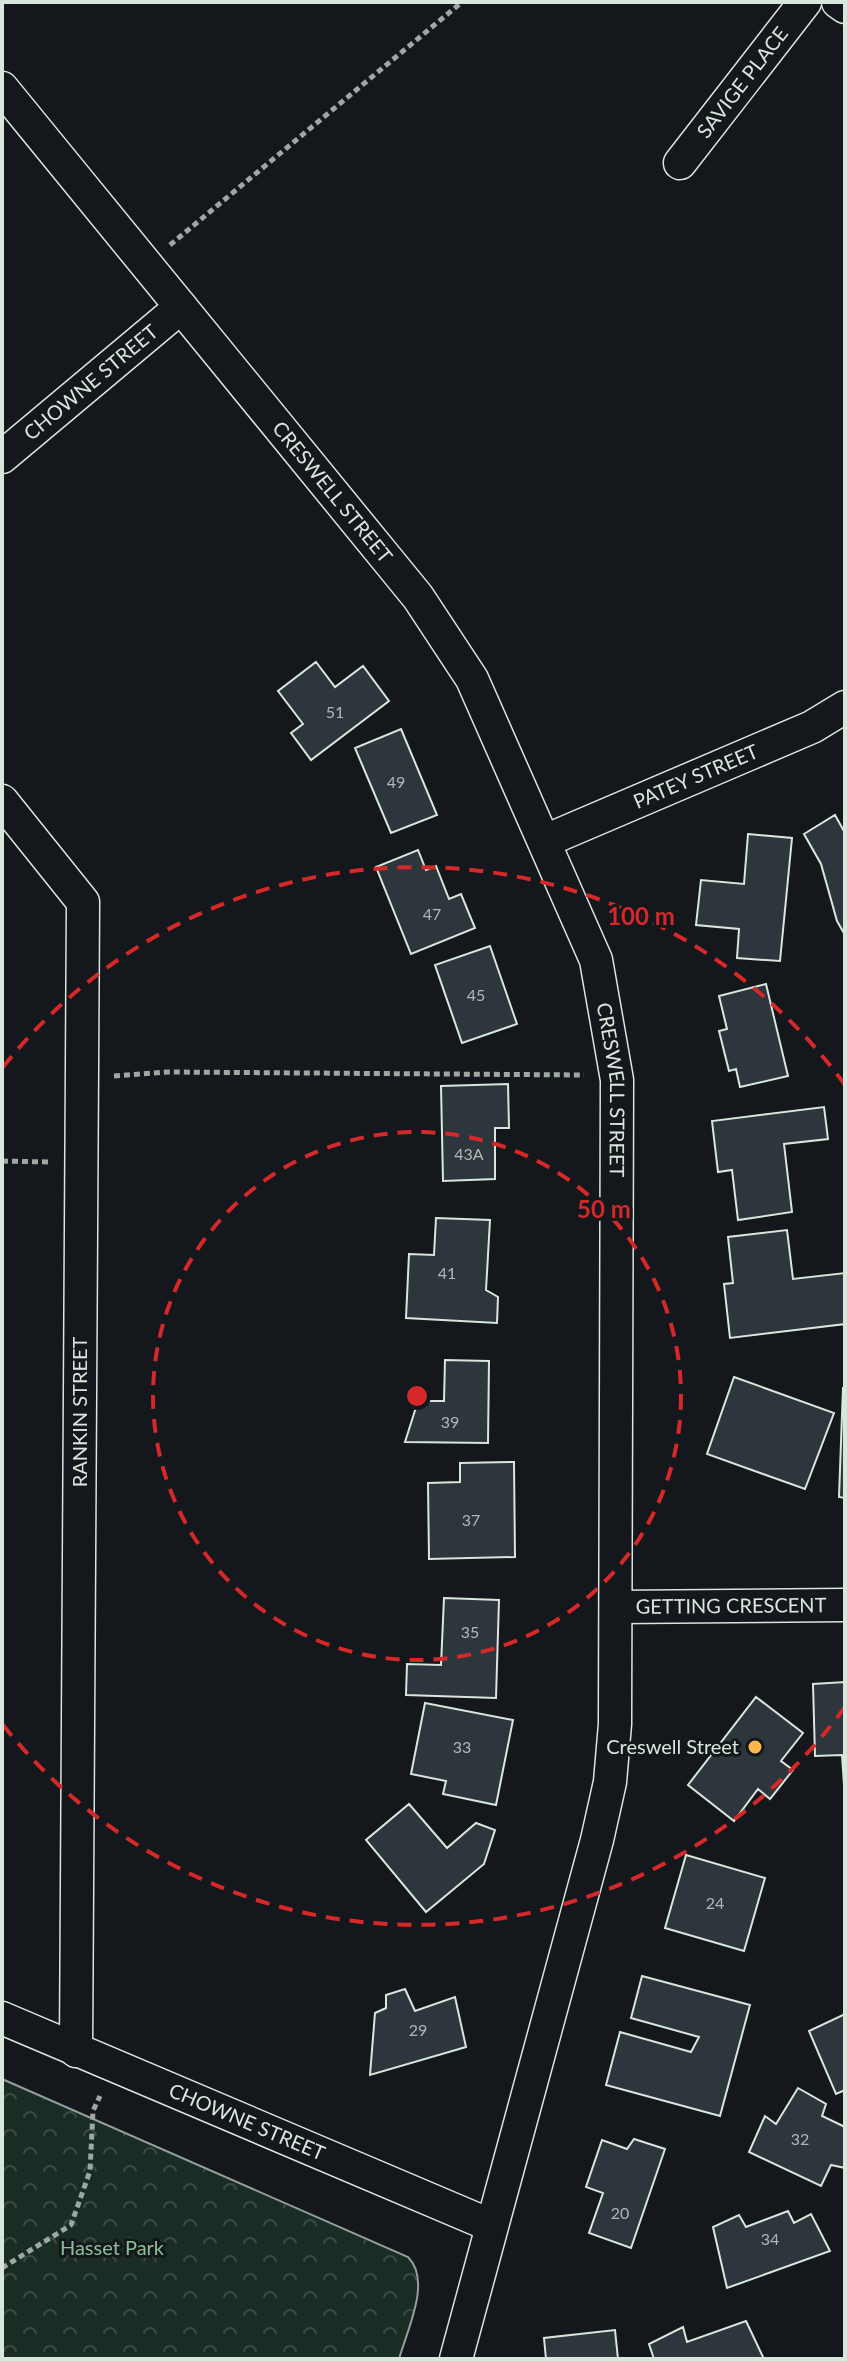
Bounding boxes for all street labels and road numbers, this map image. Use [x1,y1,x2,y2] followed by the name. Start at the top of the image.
[691,22,792,142] street label: SAVIGE PLACE
[18,319,162,445] street label: CHOWNE STREET
[268,416,398,567] street label: CRESWELL STREET
[629,738,762,813] street label: PATEY STREET
[593,1001,630,1178] street label: CRESWELL STREET
[67,1336,91,1487] street label: RANKIN STREET
[635,1592,827,1618] street label: GETTING CRESCENT
[166,2077,329,2165] street label: CHOWNE STREET

